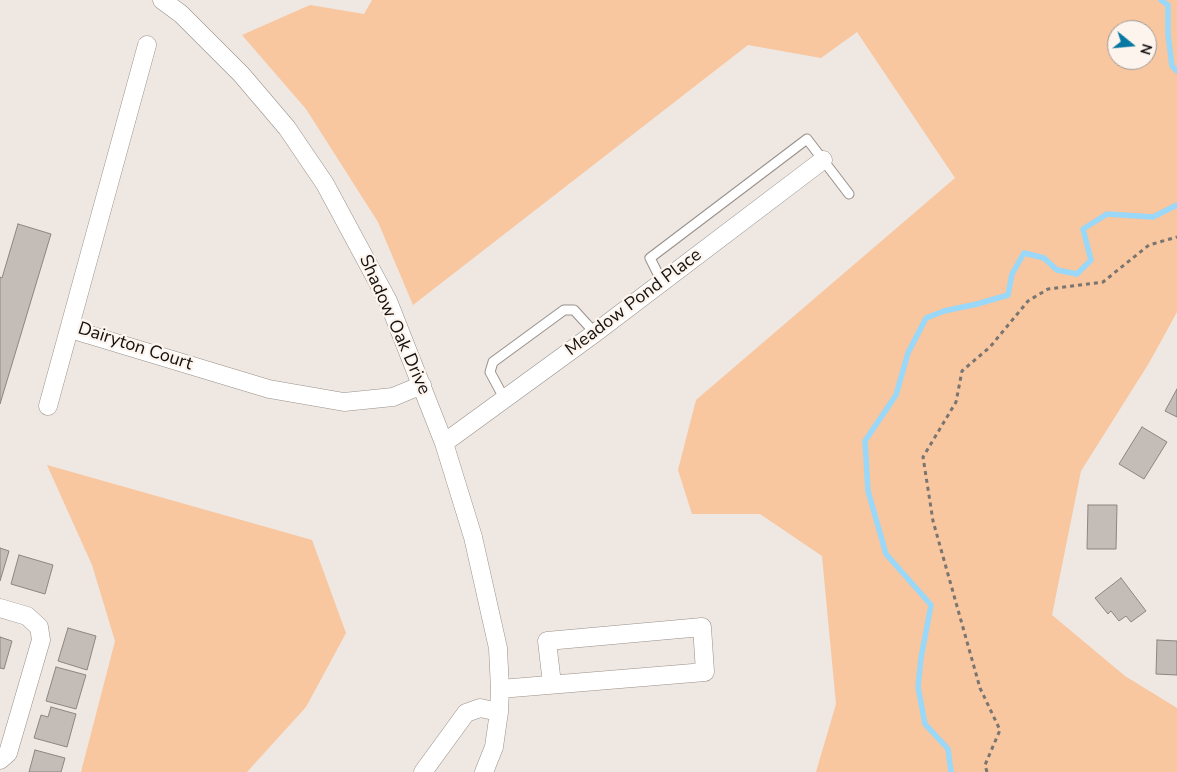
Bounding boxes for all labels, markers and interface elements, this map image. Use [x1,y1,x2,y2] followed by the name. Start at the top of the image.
[1107,20,1157,70] north arrow
[1135,41,1156,57] text: N
[562,245,706,361] street label: Meadow Pond Place
[354,252,434,398] street label: Shadow Oak Drive
[75,318,195,376] street label: Dairyton Court

